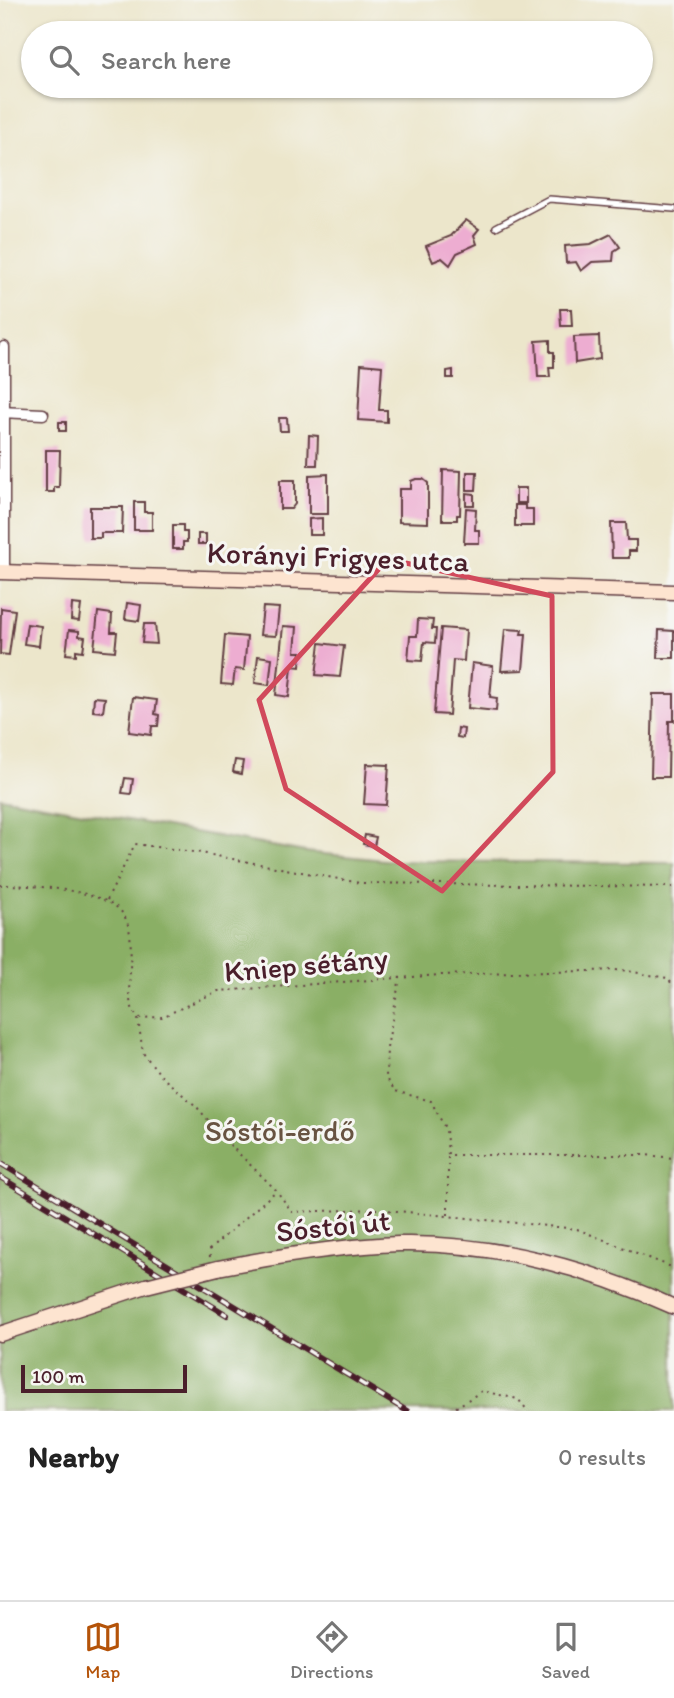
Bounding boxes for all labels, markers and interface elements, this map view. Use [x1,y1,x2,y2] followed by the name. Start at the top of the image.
[21,21,653,98] search box
[45,41,83,79] icon: search
[101,44,231,76] text: Search here
[206,533,470,580] street label: Korányi Frigyes utca
[223,939,389,990] street label: Kniep sétány
[205,1112,355,1149] park label: Sóstói-erdő
[274,1201,392,1250] street label: Sóstói út
[21,1362,187,1394] scale bar
[32,1365,84,1388] text: 100 m
[28,1438,119,1475] text: Nearby
[558,1443,646,1471] text: 0 results
[84,1618,122,1683] tab: Map
[290,1618,374,1683] tab: Directions
[542,1618,590,1683] tab: Saved

